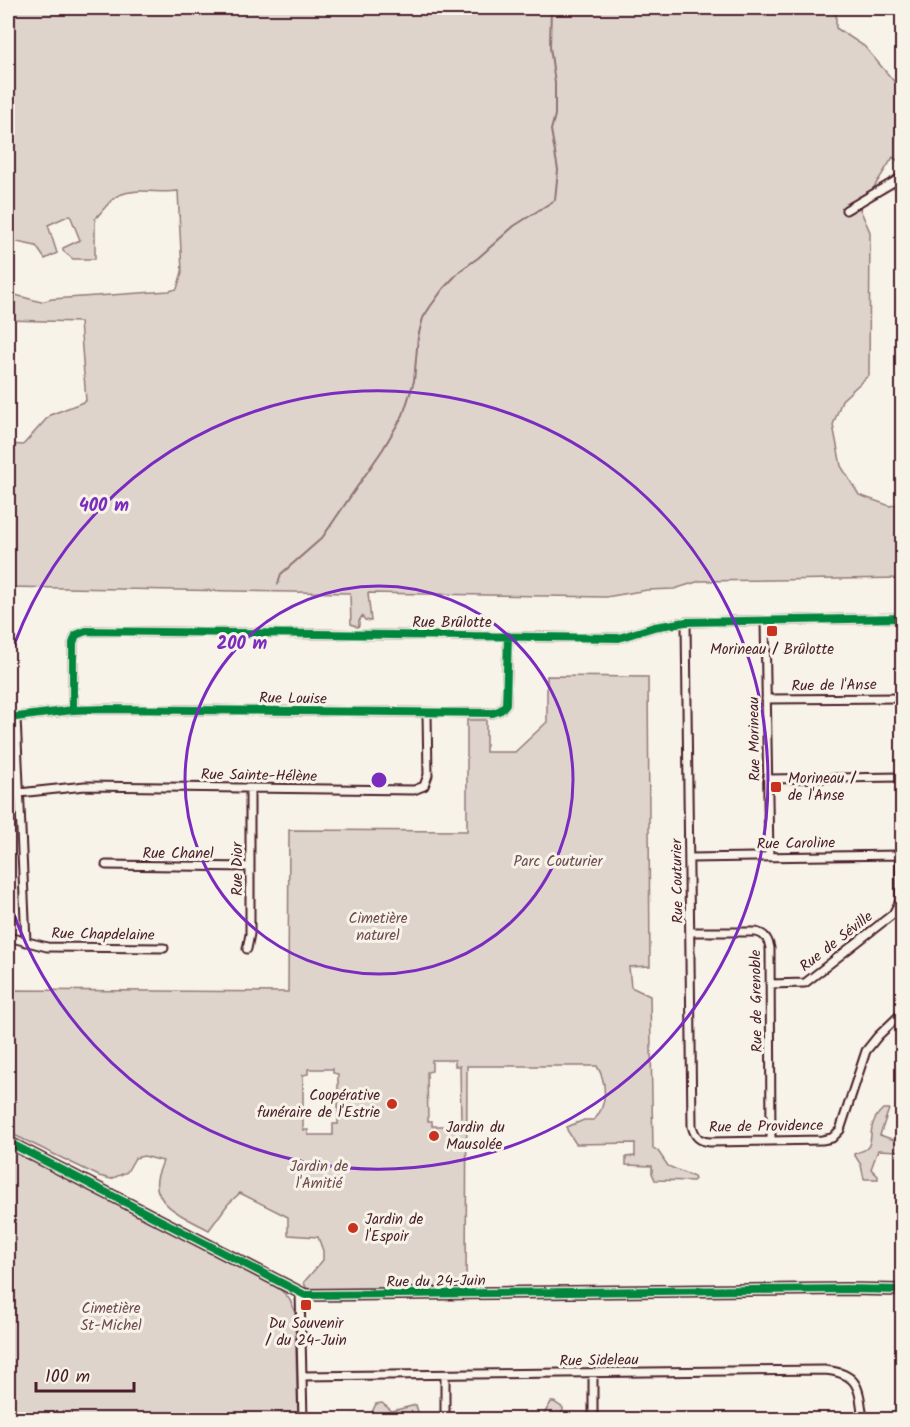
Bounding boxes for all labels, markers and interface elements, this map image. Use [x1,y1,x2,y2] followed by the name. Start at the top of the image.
[79,492,129,521] text: 400 m
[412,611,492,635] street label: Rue Brûlotte
[765,624,779,638] marker: Morineau / Brûlotte
[217,630,268,659] text: 200 m
[710,638,834,662] place label: Morineau / Brûlotte
[791,673,877,699] street label: Rue de l'Anse
[259,686,327,712] street label: Rue Louise
[742,696,768,782] street label: Rue Morineau
[201,763,318,789] street label: Rue Sainte-Hélène
[788,767,857,808] place label: Morineau / de l'Anse
[369,770,389,790] centre of rings
[769,780,783,794] marker: Morineau / de l'Anse
[757,831,836,857] street label: Rue Caroline
[665,837,691,924] street label: Rue Couturier
[226,841,250,896] street label: Rue Dior
[142,842,214,866] street label: Rue Chanel
[513,850,604,874] park label: Parc Couturier
[795,905,879,978] street label: Rue de Séville
[349,907,408,948] park label: Cimetière naturel
[51,922,155,948] street label: Rue Chapdelaine
[744,949,770,1053] street label: Rue de Grenoble
[257,1084,380,1125] place label: Coopérative funéraire de l'Estrie
[385,1097,399,1111] marker: Coopérative funéraire de l'Estrie
[709,1114,824,1140] street label: Rue de Providence
[446,1116,505,1157] place label: Jardin du Mausolée
[427,1129,441,1143] marker: Jardin du Mausolée
[290,1155,348,1196] park label: Jardin de l'Amitié
[365,1208,424,1249] place label: Jardin de l'Espoir
[346,1221,360,1235] marker: Jardin de l'Espoir
[386,1269,486,1295] street label: Rue du 24-Juin
[80,1297,142,1338] park label: Cimetière St-Michel
[299,1298,313,1312] marker: Du Souvenir / du 24-Juin
[265,1312,347,1353] place label: Du Souvenir / du 24-Juin
[559,1348,639,1374] street label: Rue Sideleau
[36,1355,134,1393] scale bar
[45,1363,90,1392] text: 100 m

